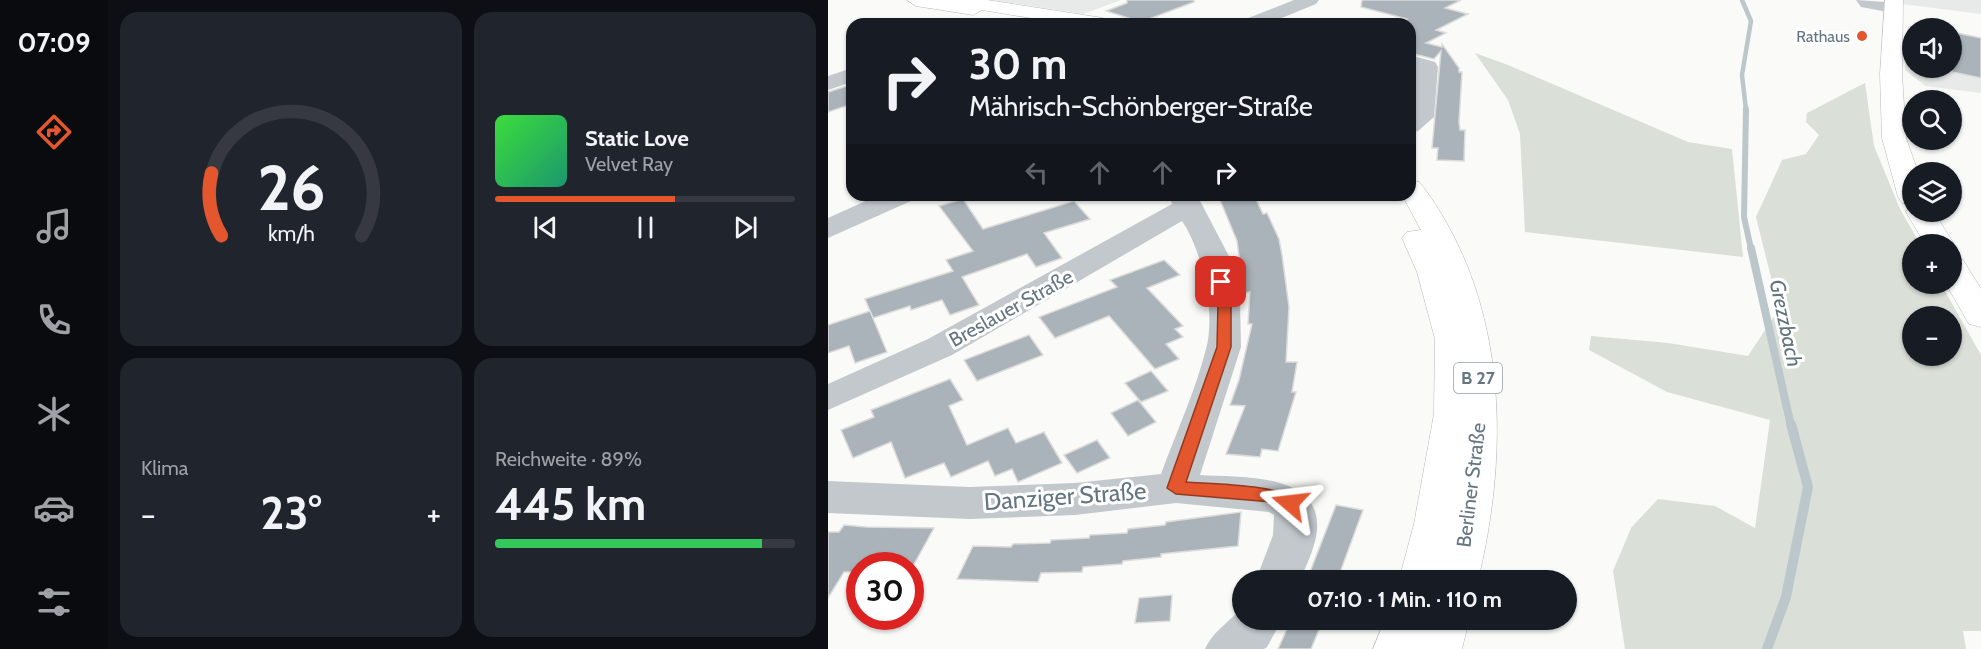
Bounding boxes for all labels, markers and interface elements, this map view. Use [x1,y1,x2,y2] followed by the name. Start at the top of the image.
[1902,18,1962,366] map controls
[1902,18,1962,78] button: sound
[17,26,91,59] text: 07:09
[1796,27,1850,46] place label: Rathaus
[1855,29,1869,43] marker: Rathaus
[969,38,1067,90] text: 30 m
[870,42,948,120] icon: right
[969,90,1313,123] text: Mährisch-Schönberger-Straße
[1902,90,1962,150] button: search
[33,111,75,153] icon: directions
[585,125,689,152] text: Static Love
[257,150,325,226] text: 26
[585,152,673,176] text: Velvet Ray
[1020,156,1053,189] icon: left
[1083,156,1116,189] icon: ahead
[1146,156,1179,189] icon: ahead
[1209,156,1242,189] icon: right
[1902,162,1962,222] button: layers
[33,205,75,247] icon: music
[529,211,562,244] icon: previous
[629,211,662,244] icon: pause
[729,211,762,244] icon: next
[268,221,314,247] text: km/h
[1902,234,1962,294] button: +
[1195,256,1246,307] pin
[945,264,1077,352] street label: Breslauer Straße
[1204,265,1237,298] icon: arrive
[1765,277,1807,369] water label: Grezzbach
[33,299,75,341] icon: phone
[1902,306,1962,366] button: −
[1454,363,1502,393] road number: B 27
[33,393,75,435] icon: climate
[1451,421,1491,549] street label: Berliner Straße
[495,447,642,471] text: Reichweite · 89%
[141,456,188,480] text: Klima
[1258,471,1322,535] position arrow
[983,476,1147,516] street label: Danziger Straße
[495,477,646,531] text: 445 km
[260,486,322,540] text: 23°
[33,487,75,529] icon: car
[141,494,156,534] text: −
[426,494,441,534] text: +
[846,552,924,630] speed limit sign: 30
[33,581,75,623] icon: filters
[1307,586,1502,613] text: 07:10 · 1 Min. · 110 m

